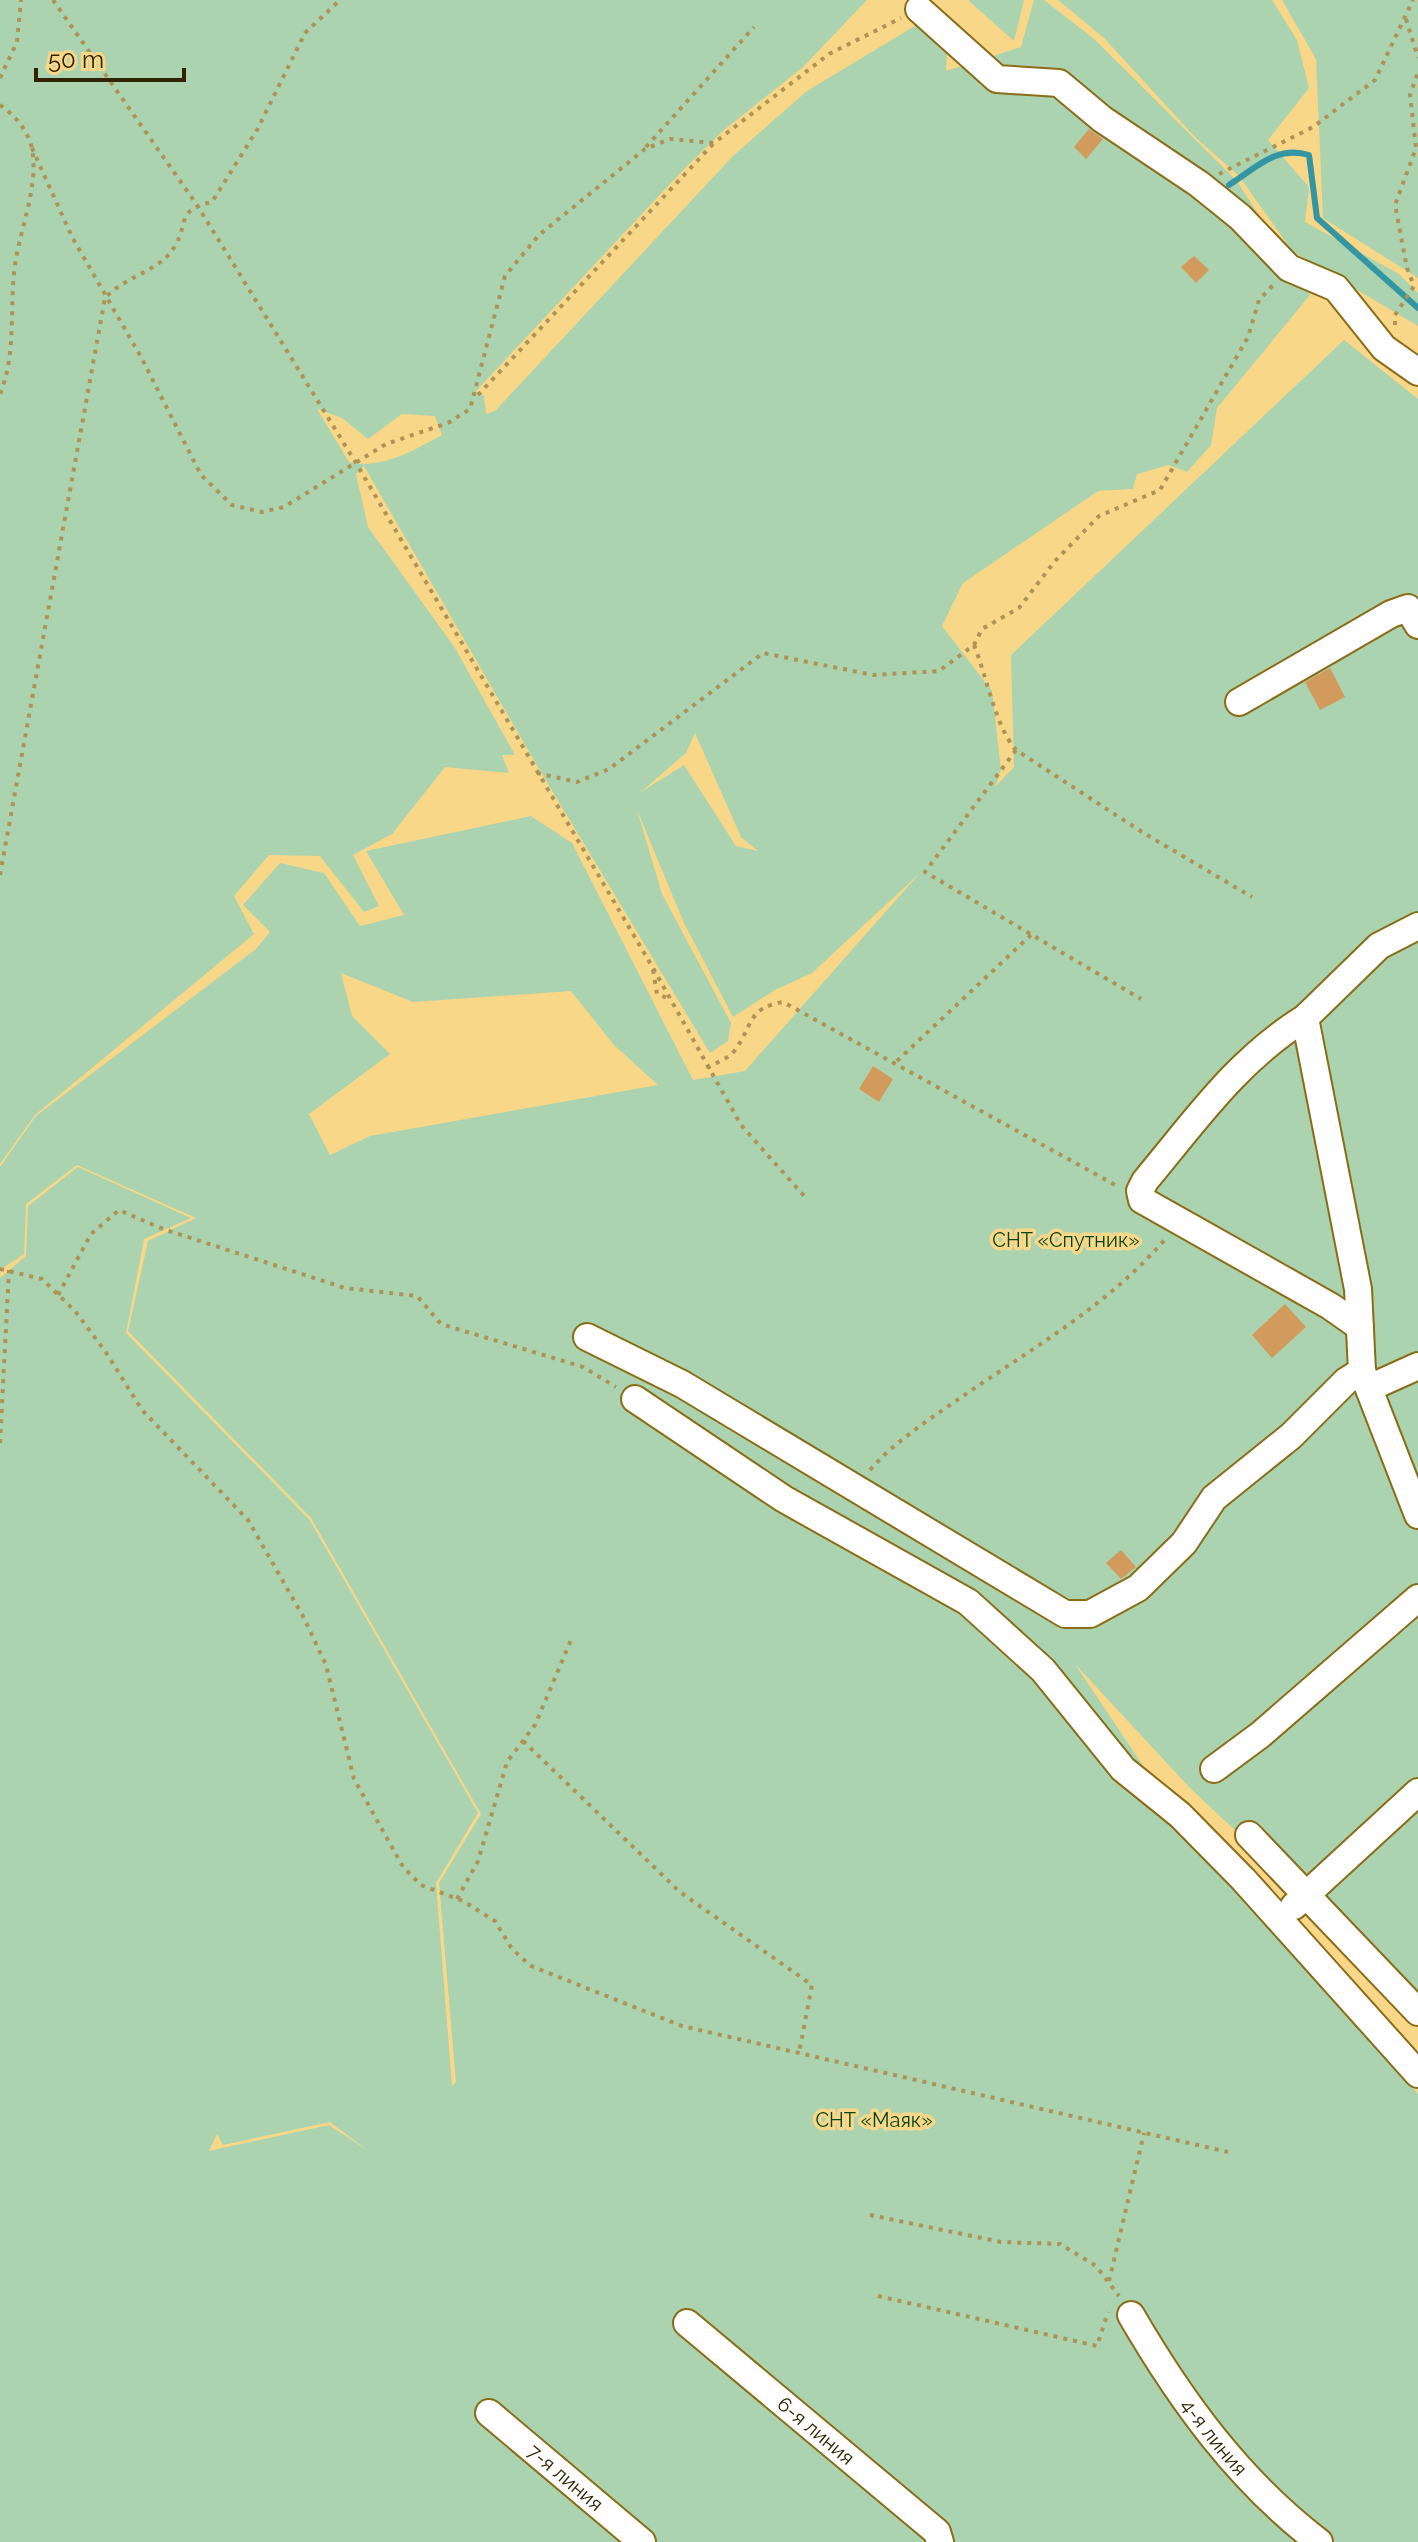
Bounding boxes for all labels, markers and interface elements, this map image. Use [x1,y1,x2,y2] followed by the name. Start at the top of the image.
[36,32,184,82] scale bar
[48,45,104,74] text: 50 m
[992,1228,1140,1252] park label: СНТ «Спутник»
[815,2108,933,2132] park label: СНТ «Маяк»
[772,2392,859,2470] street label: 6-я линия
[1176,2394,1252,2481] street label: 4-я линия
[523,2439,608,2516] street label: 7-я линия

